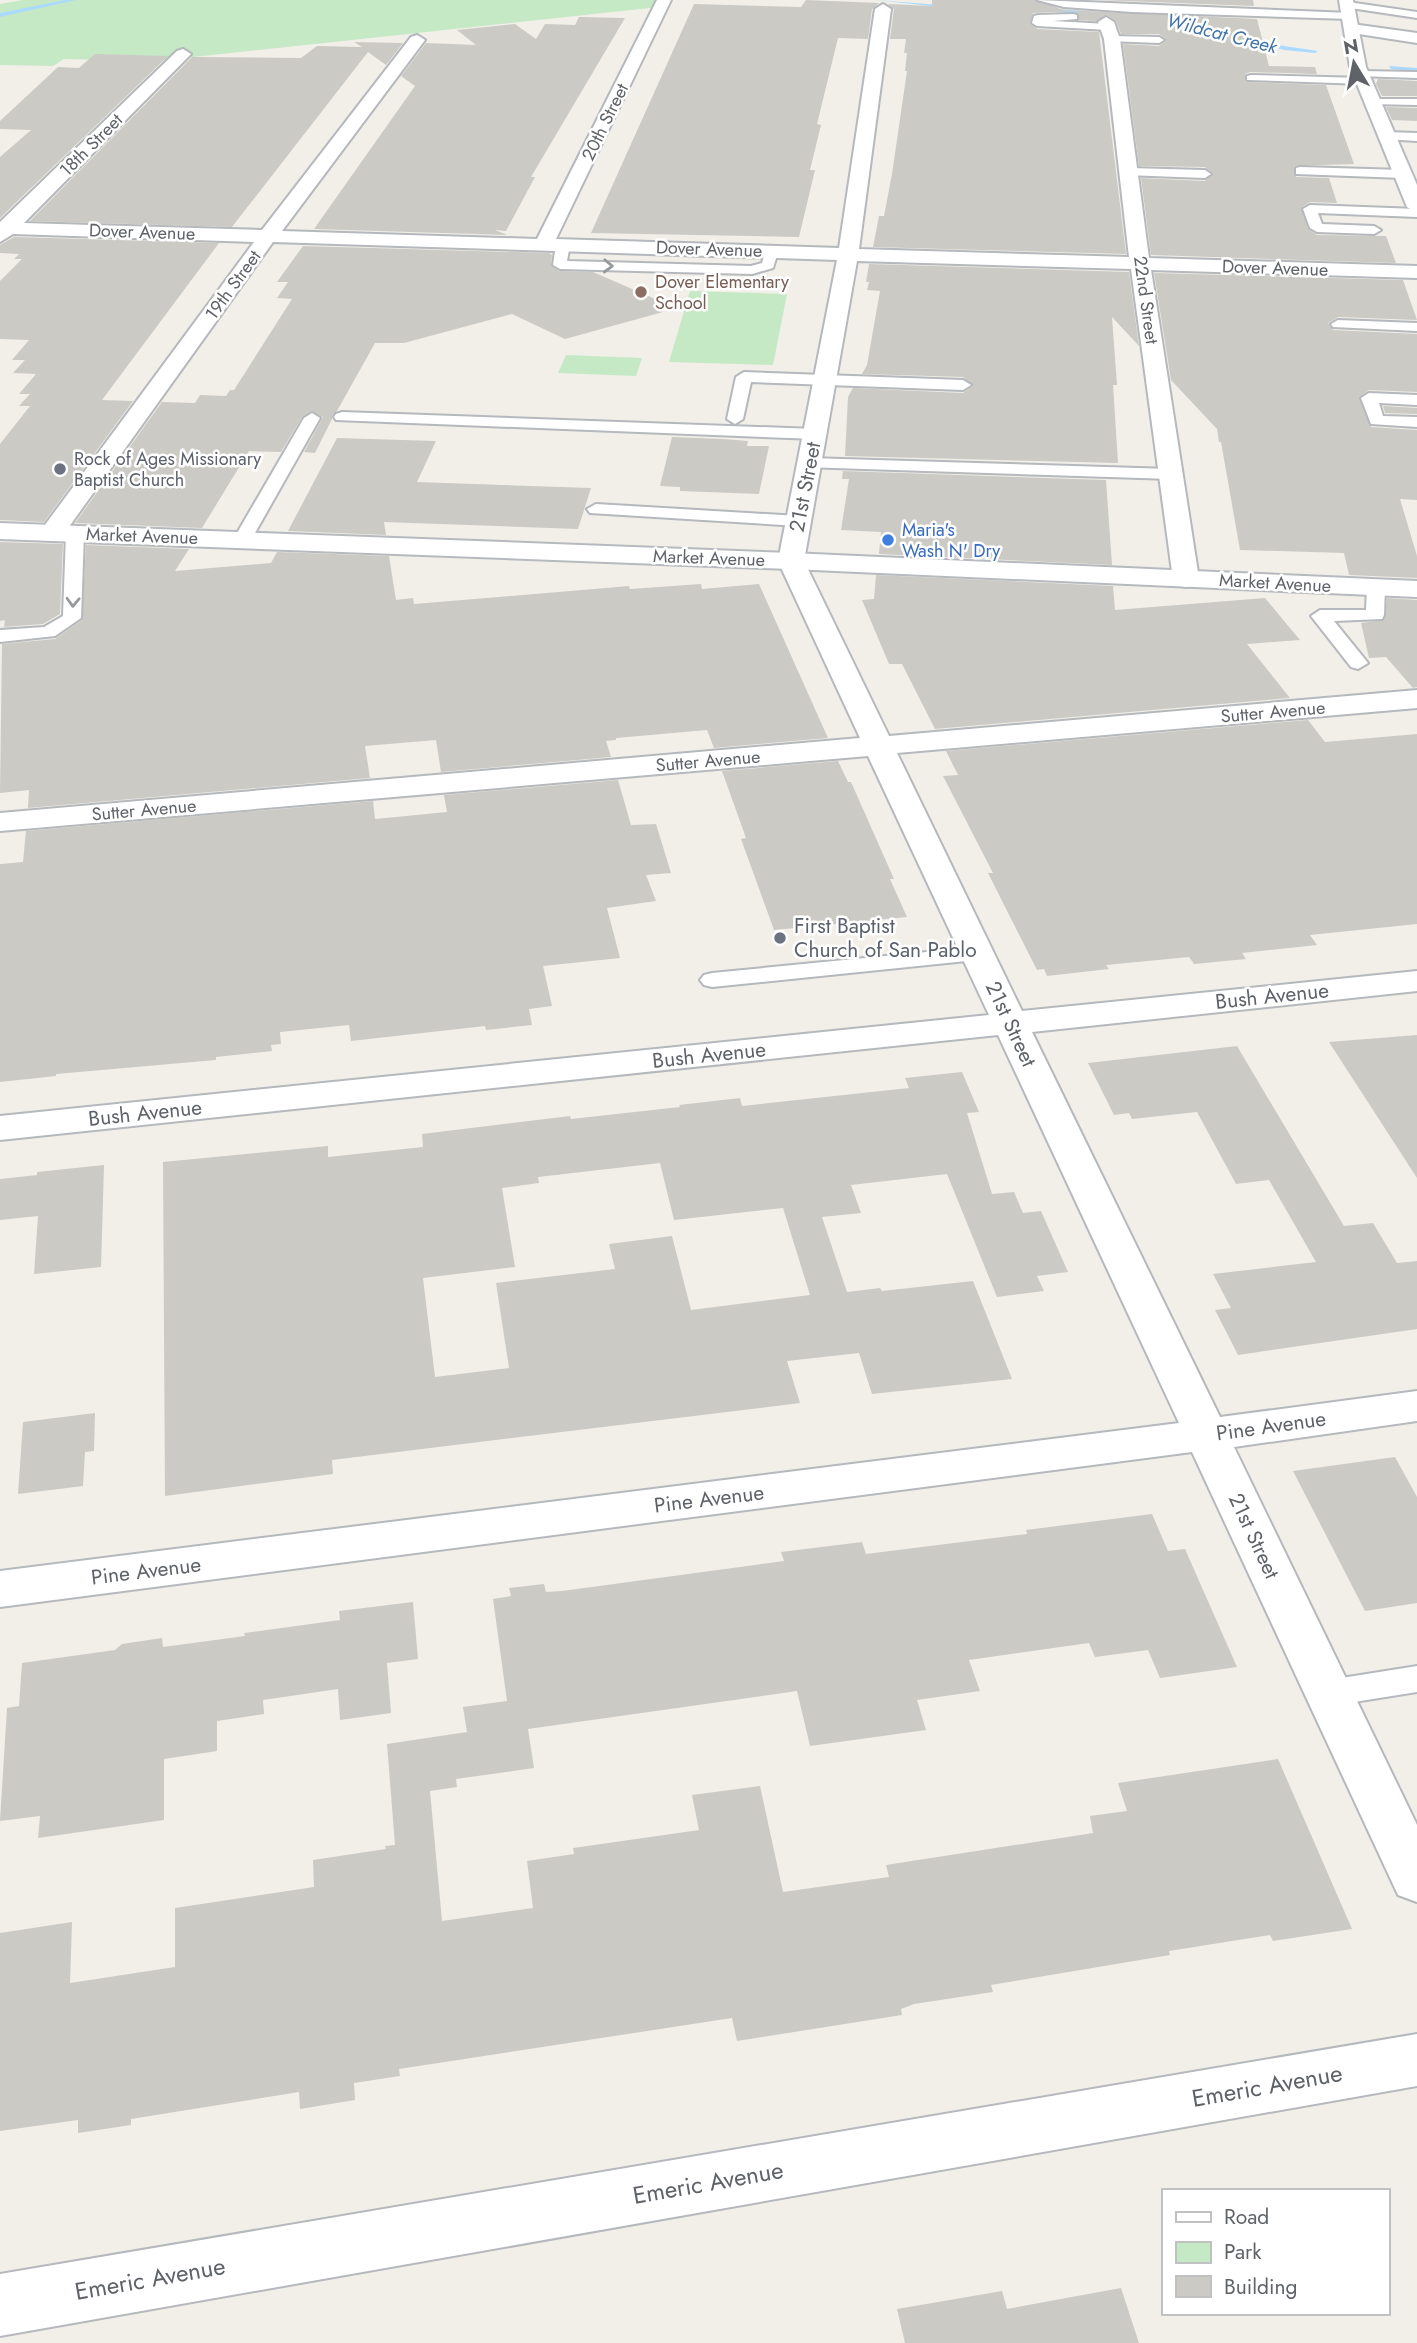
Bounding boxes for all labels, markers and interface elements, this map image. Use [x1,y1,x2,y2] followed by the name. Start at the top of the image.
[1164,7,1281,60] water label: Wildcat Creek
[1319,28,1389,98] north arrow
[1341,32,1361,61] text: N
[575,78,635,165] street label: 20th Street
[54,107,129,182] street label: 18th Street
[88,217,196,247] street label: Dover Avenue
[655,234,763,264] street label: Dover Avenue
[199,244,268,325] street label: 19th Street
[1221,253,1329,283] street label: Dover Avenue
[1127,254,1165,346] street label: 22nd Street
[603,259,614,274] one-way arrow
[655,269,789,316] place label: Dover Elementary School
[633,284,649,300] marker: Dover Elementary School
[782,439,828,535] street label: 21st Street
[74,446,261,493] place label: Rock of Ages Missionary Baptist Church
[52,461,68,477] marker: Rock of Ages Missionary Baptist Church
[902,517,1000,564] place label: Maria's Wash N' Dry
[86,521,198,551] street label: Market Avenue
[880,532,896,548] marker: Maria's Wash N' Dry
[653,543,765,573] street label: Market Avenue
[1218,567,1332,599] street label: Market Avenue
[65,597,80,608] one-way arrow
[1220,694,1326,730] street label: Sutter Avenue
[655,743,761,779] street label: Sutter Avenue
[91,792,197,828] street label: Sutter Avenue
[794,911,977,965] place label: First Baptist Church of San Pablo
[772,930,788,946] marker: First Baptist Church of San Pablo
[1214,975,1330,1017] street label: Bush Avenue
[978,976,1044,1072] street label: 21st Street
[651,1034,767,1076] street label: Bush Avenue
[87,1092,203,1134] street label: Bush Avenue
[1214,1403,1328,1449] street label: Pine Avenue
[652,1477,766,1521] street label: Pine Avenue
[1221,1488,1287,1584] street label: 21st Street
[89,1549,203,1593] street label: Pine Avenue
[1189,2055,1345,2116] street label: Emeric Avenue
[630,2152,786,2213] street label: Emeric Avenue
[1162,2189,1389,2315] legend
[1224,2202,1269,2232] text: Road
[1224,2237,1262,2267] text: Park
[72,2248,228,2309] street label: Emeric Avenue
[1224,2272,1297,2302] text: Building

